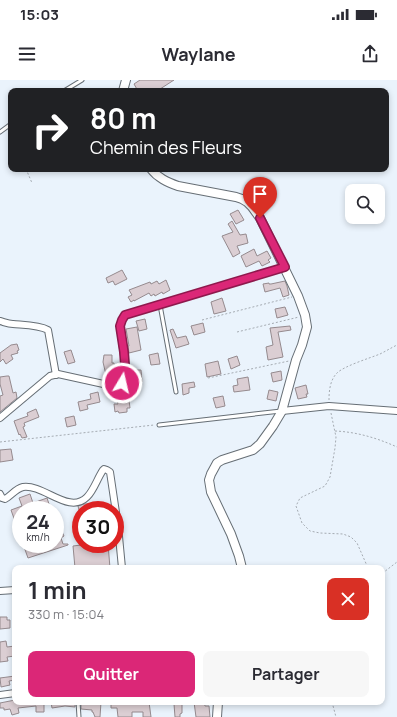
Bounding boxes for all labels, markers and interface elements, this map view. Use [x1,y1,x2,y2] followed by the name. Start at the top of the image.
[20,4,59,25] text: 15:03
[161,42,236,66] text: Waylane
[16,43,38,65] icon: menu
[359,43,381,65] icon: share
[90,99,156,137] text: 80 m
[24,104,76,156] icon: right
[90,135,242,159] text: Chemin des Fleurs
[243,177,277,218] pin
[249,183,271,205] icon: arrive
[345,184,385,224] map controls
[345,184,385,224] button: search
[101,362,143,404] position arrow
[72,501,124,553] speed limit sign: 30
[26,508,50,535] text: 24
[26,530,50,544] text: km/h
[28,573,87,606] text: 1 min
[327,578,369,620] button: close
[28,605,104,623] text: 330 m · 15:04
[28,651,195,697] button: Quitter
[203,651,369,697] button: Partager

